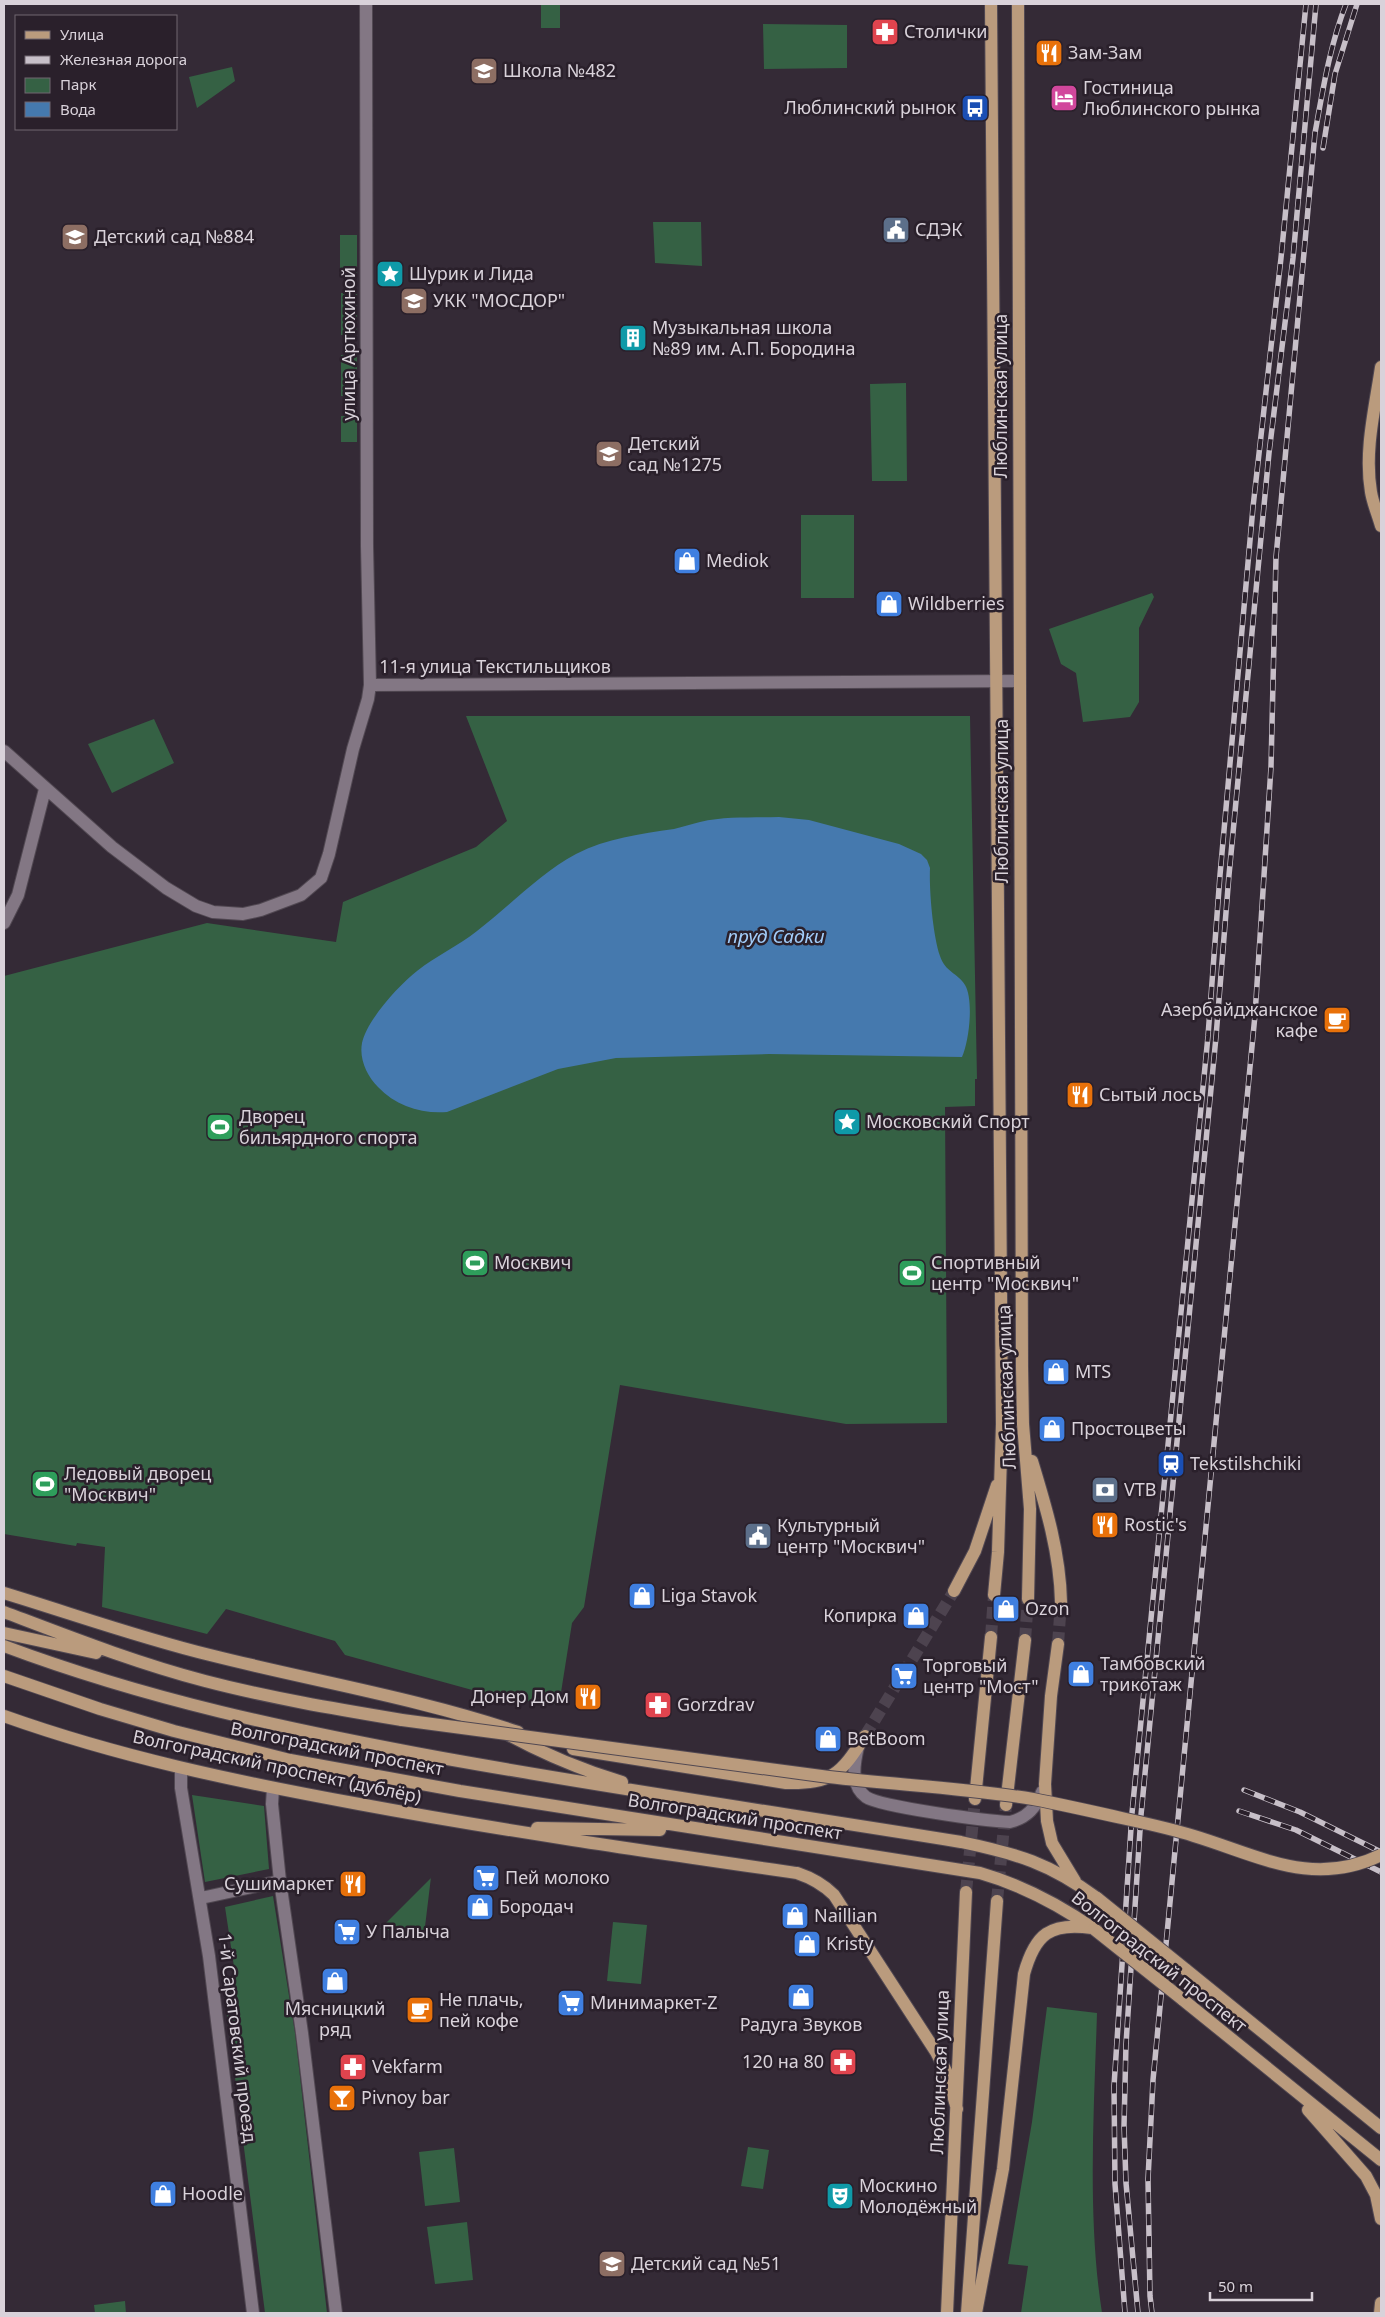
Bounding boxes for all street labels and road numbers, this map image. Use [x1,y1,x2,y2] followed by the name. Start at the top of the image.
[336,267,360,421] street label: улица Артюхиной
[988,314,1012,478] street label: Люблинская улица
[379,654,611,678] street label: 11-я улица Текстильщиков
[989,719,1013,883] street label: Люблинская улица
[991,1304,1021,1470] street label: Люблинская улица
[229,1716,446,1781] street label: Волгоградский проспект
[131,1724,424,1808] street label: Волгоградский проспект (дублёр)
[626,1787,845,1845] street label: Волгоградский проспект
[1067,1885,1253,2038] street label: Волгоградский проспект
[213,1932,263,2144] street label: 1-й Саратовский проезд
[924,1989,954,2155] street label: Люблинская улица

